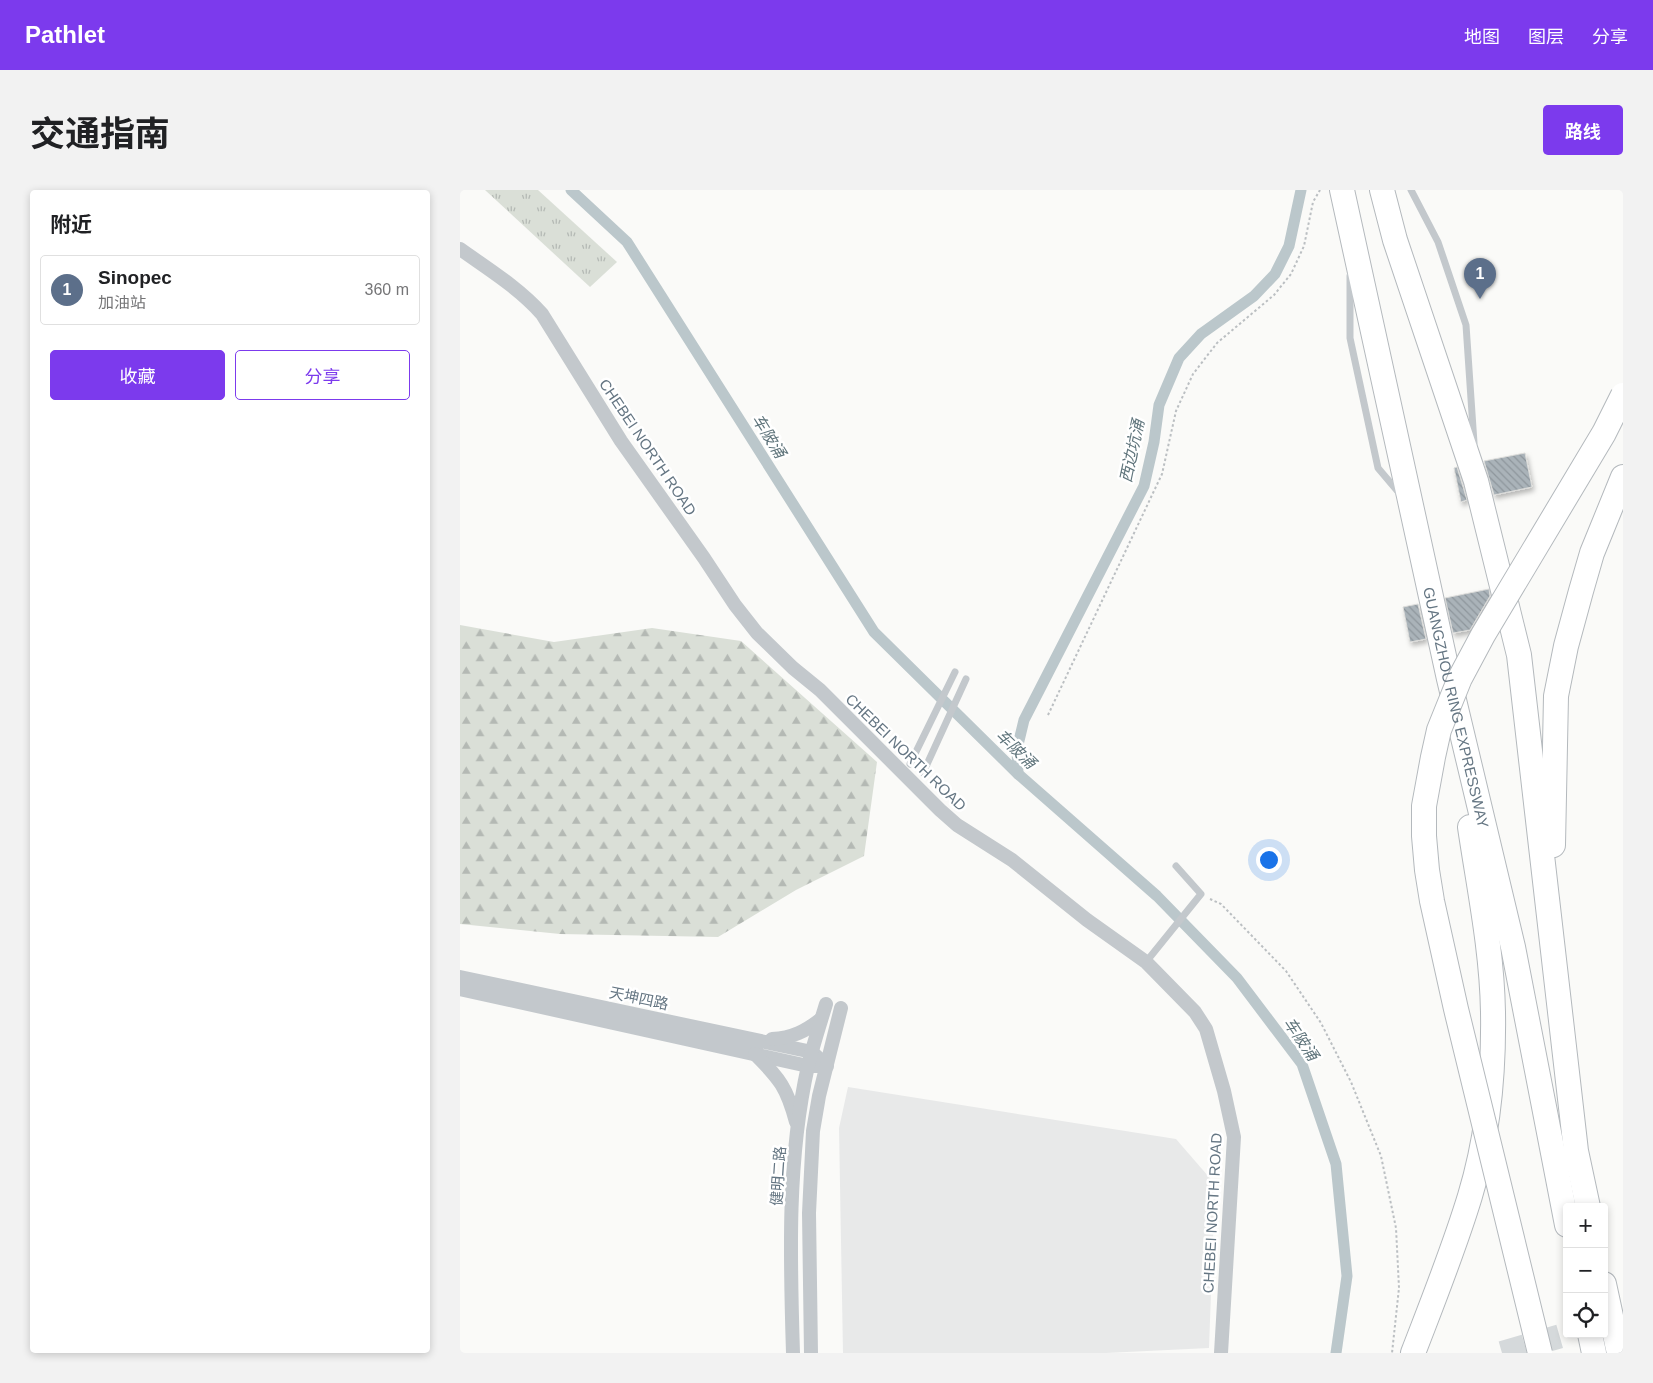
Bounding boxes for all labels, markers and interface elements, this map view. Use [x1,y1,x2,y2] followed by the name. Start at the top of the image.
[25,21,105,48] text: Pathlet
[1464,27,1500,47] text: 地图
[1528,27,1564,47] text: 图层
[1592,27,1628,47] text: 分享
[1543,105,1623,155] button: 路线
[30,114,170,153] text: 交通指南
[50,213,92,236] text: 附近
[1464,258,1496,299] pin: 1
[98,267,172,288] text: Sinopec
[63,281,71,298] text: 1
[365,281,409,298] text: 360 m
[98,294,146,311] text: 加油站
[50,350,225,400] button: 收藏
[235,350,410,400] button: 分享
[596,376,700,518] street label: CHEBEI NORTH ROAD
[749,411,790,463] water label: 车陂涌
[1117,416,1147,484] water label: 西边坑涌
[1421,585,1493,830] street label: GUANGZHOU RING EXPRESSWAY
[842,690,970,814] street label: CHEBEI NORTH ROAD
[993,726,1041,773] water label: 车陂涌
[1256,847,1282,873] your location
[608,983,670,1013] street label: 天坤四路
[1281,1014,1323,1065] water label: 车陂涌
[1199,1132,1225,1294] street label: CHEBEI NORTH ROAD
[767,1145,789,1207] street label: 健明二路
[1563,1203,1608,1338] map controls
[1563,1203,1608,1248] button: +
[1563,1248,1608,1293] button: −
[1563,1293,1608,1338] button: locate

